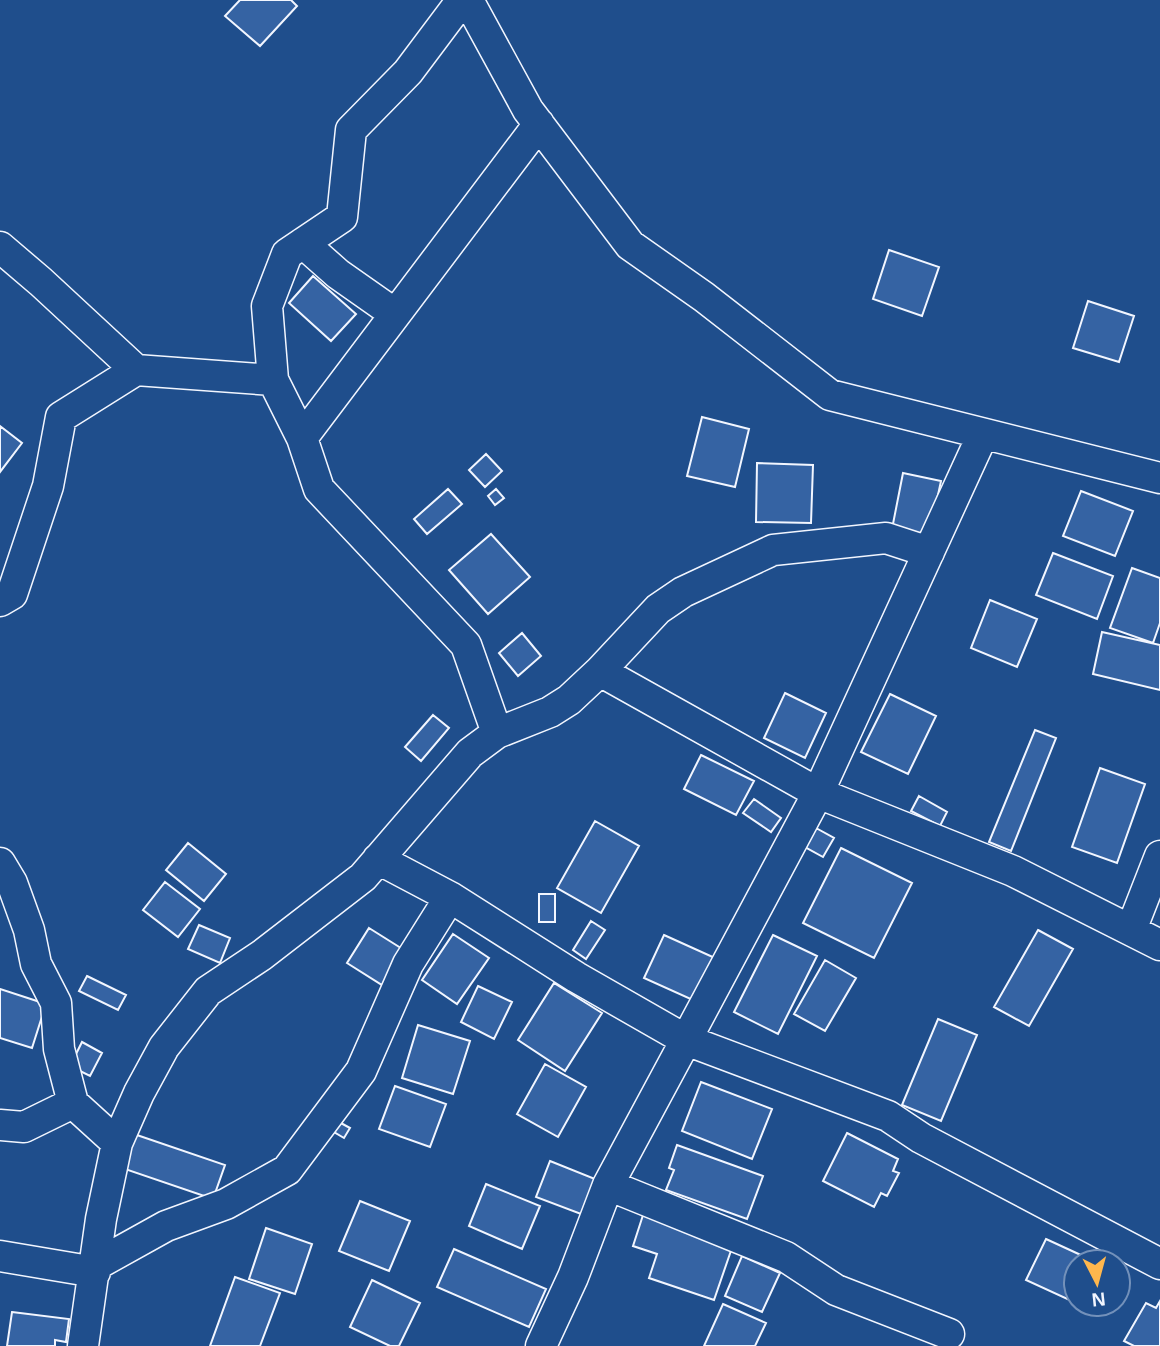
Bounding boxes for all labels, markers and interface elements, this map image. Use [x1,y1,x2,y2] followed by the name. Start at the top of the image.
[1062,1248,1132,1318] north arrow
[1091,1288,1107,1311] text: N

